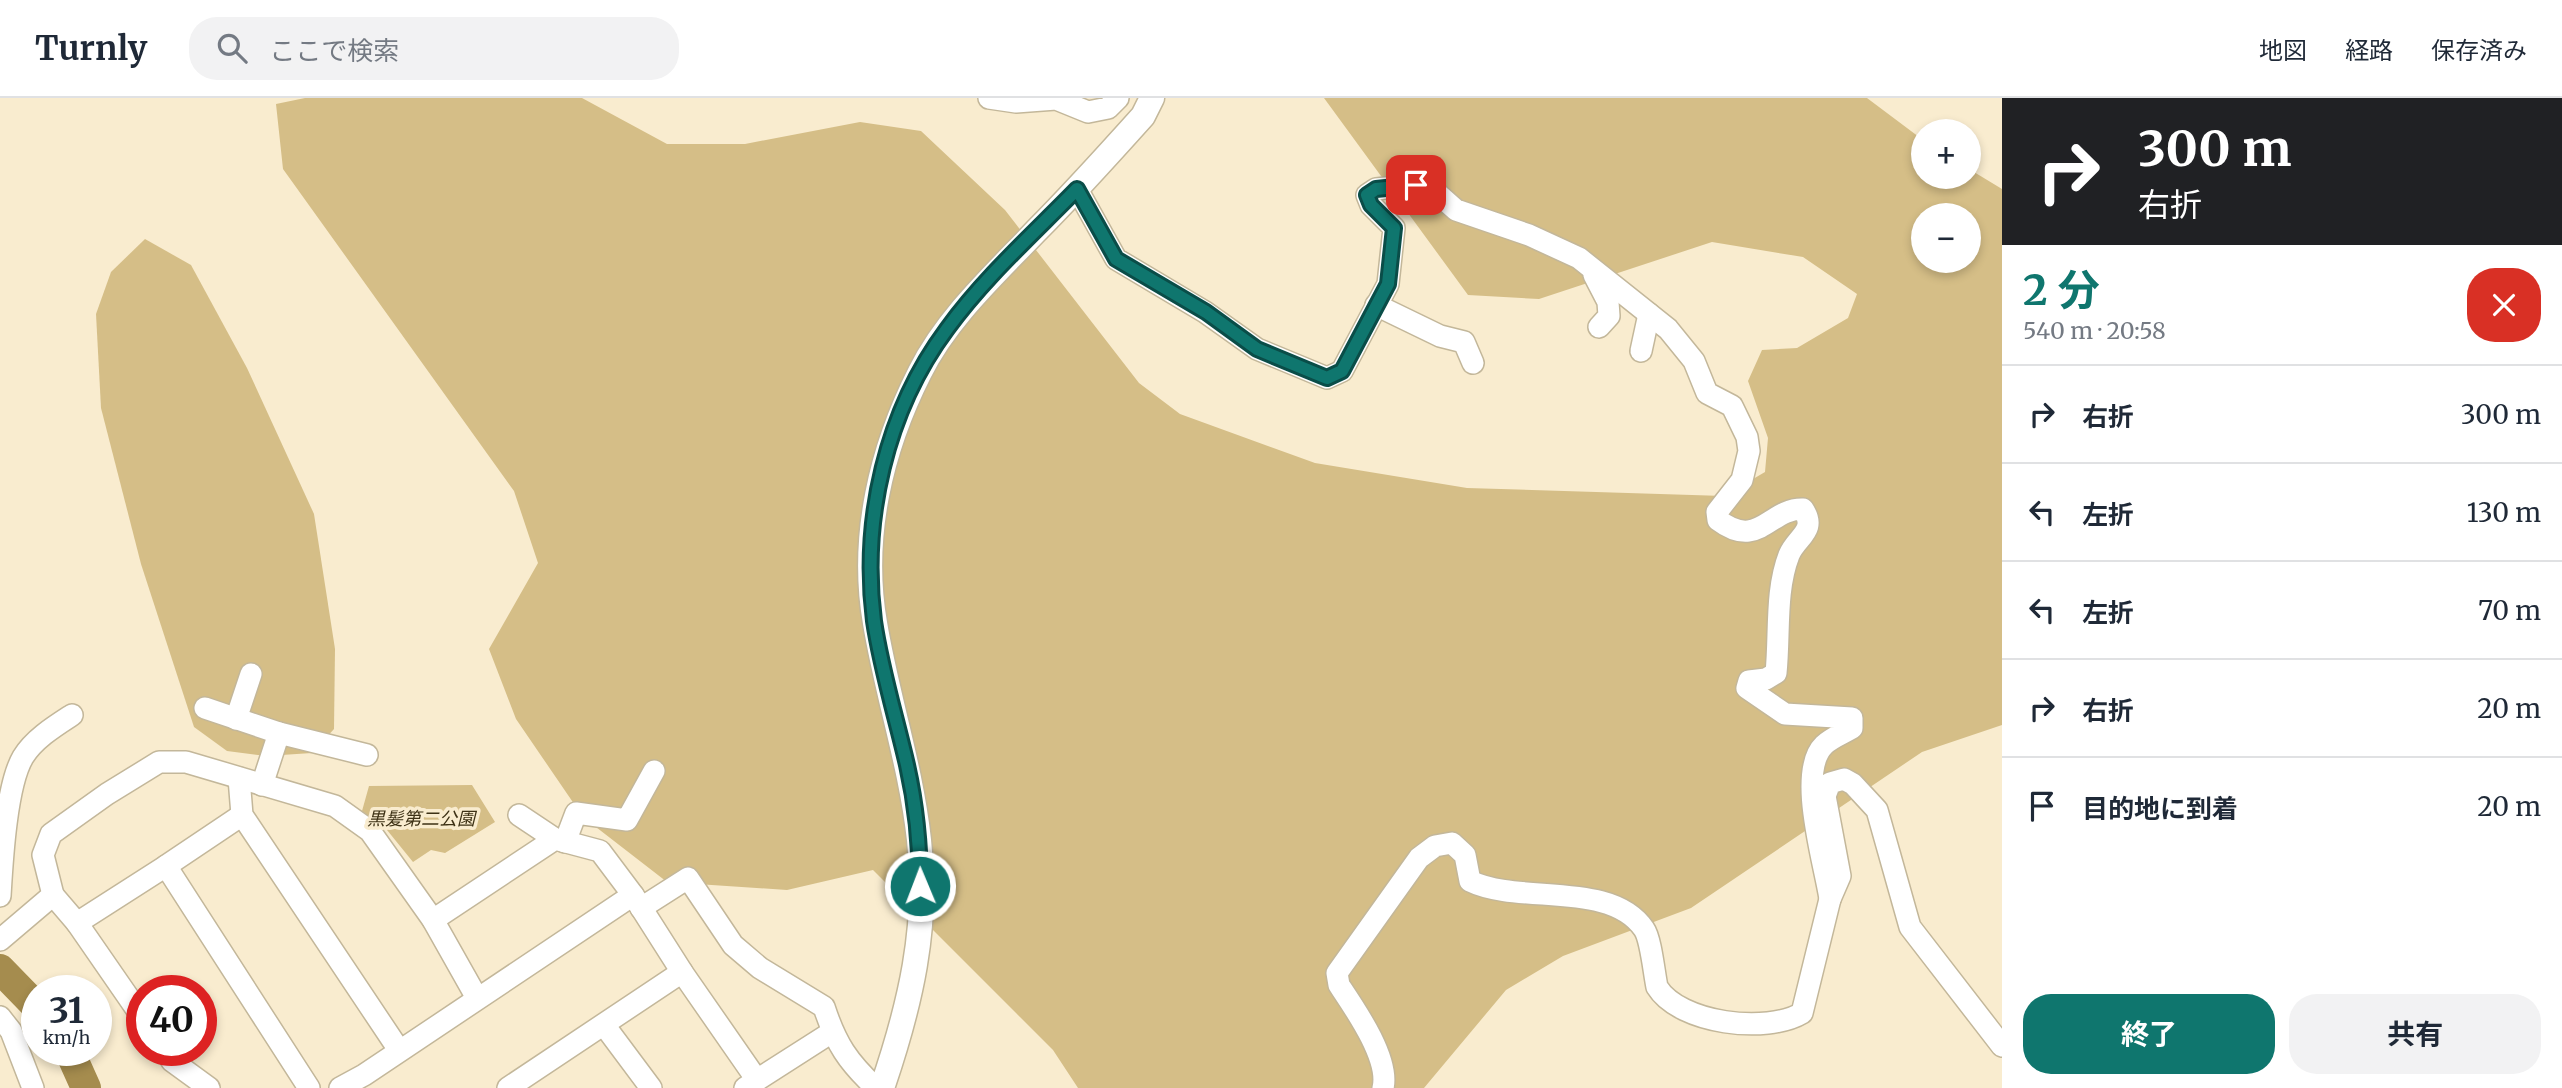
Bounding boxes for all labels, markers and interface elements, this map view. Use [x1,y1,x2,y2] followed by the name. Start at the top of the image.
[189,17,679,80] search box
[35,28,147,69] text: Turnly
[213,29,251,67] icon: search
[269,34,399,67] text: ここで検索
[2259,35,2307,66] text: 地図
[2345,35,2393,66] text: 経路
[2431,35,2527,66] text: 保存済み
[2138,118,2292,179] text: 300 m
[1911,119,1981,273] map controls
[1911,119,1981,189] button: +
[2023,126,2114,217] icon: right
[1386,155,1446,215] pin
[1397,166,1435,204] icon: arrive
[2138,185,2202,225] text: 右折
[1911,203,1981,273] button: −
[2023,264,2100,316] text: 2 分
[2467,268,2541,342] button: close
[2023,316,2166,345] text: 540 m · 20:58
[2023,395,2061,433] icon: right
[2461,398,2541,431] text: 300 m
[2082,400,2134,433] text: 右折
[2023,493,2061,531] icon: left
[2467,496,2541,529] text: 130 m
[2082,498,2134,531] text: 左折
[2023,591,2061,629] icon: left
[2478,594,2541,627] text: 70 m
[2082,596,2134,629] text: 左折
[2023,689,2061,727] icon: right
[2477,692,2541,725] text: 20 m
[2082,694,2134,727] text: 右折
[2023,787,2061,825] icon: arrive
[2477,790,2541,823] text: 20 m
[2082,792,2238,825] text: 目的地に到着
[367,807,478,830] park label: 黒髪第二公園
[883,849,957,923] position arrow
[126,975,217,1066] speed limit sign: 40
[49,989,84,1033] text: 31
[2023,994,2275,1074] button: 終了
[2289,994,2541,1074] button: 共有
[43,1026,90,1049] text: km/h

